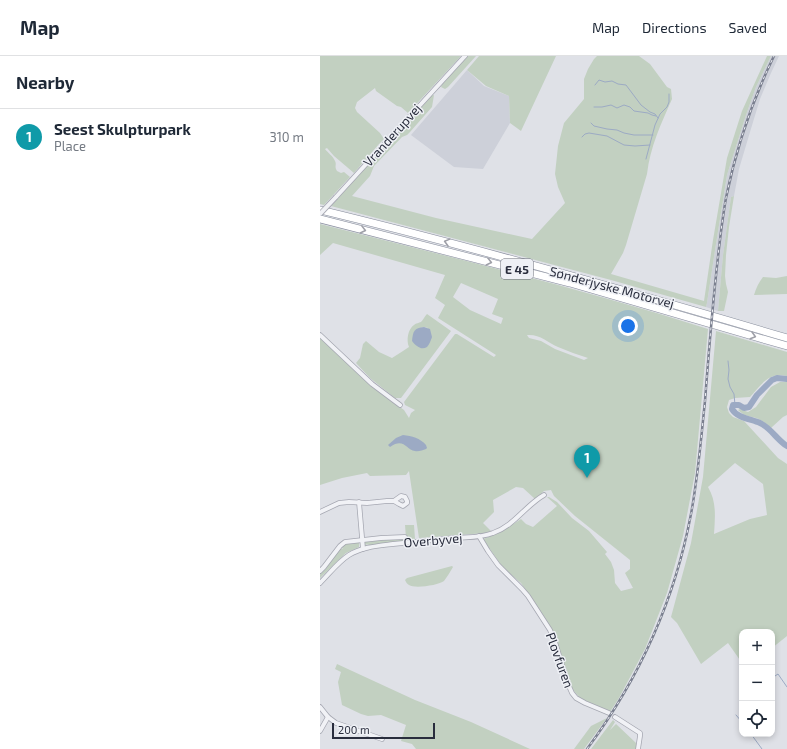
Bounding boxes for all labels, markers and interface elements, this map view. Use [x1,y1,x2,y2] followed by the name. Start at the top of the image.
[20,16,60,39] text: Map
[592,19,620,36] text: Map
[642,19,707,36] text: Directions
[729,19,767,36] text: Saved
[16,72,74,92] text: Nearby
[360,100,424,170] street label: Vranderupvej
[54,120,191,138] text: Seest Skulpturpark
[26,129,32,145] text: 1
[269,129,304,145] text: 310 m
[54,138,86,154] text: Place
[359,225,366,234] one-way arrow
[444,238,451,247] one-way arrow
[485,257,492,266] one-way arrow
[501,259,533,279] road number: E 45
[548,263,676,311] street label: Sønderjyske Motorvej
[618,316,638,336] your location
[749,331,756,340] one-way arrow
[574,445,600,478] pin: 1
[403,529,463,551] street label: Overbyvej
[739,629,775,737] map controls
[739,629,775,665] button: +
[543,630,577,690] street label: Plovfuren
[739,665,775,701] button: −
[739,701,775,737] button: locate
[332,721,435,740] scale bar
[338,723,370,736] text: 200 m

